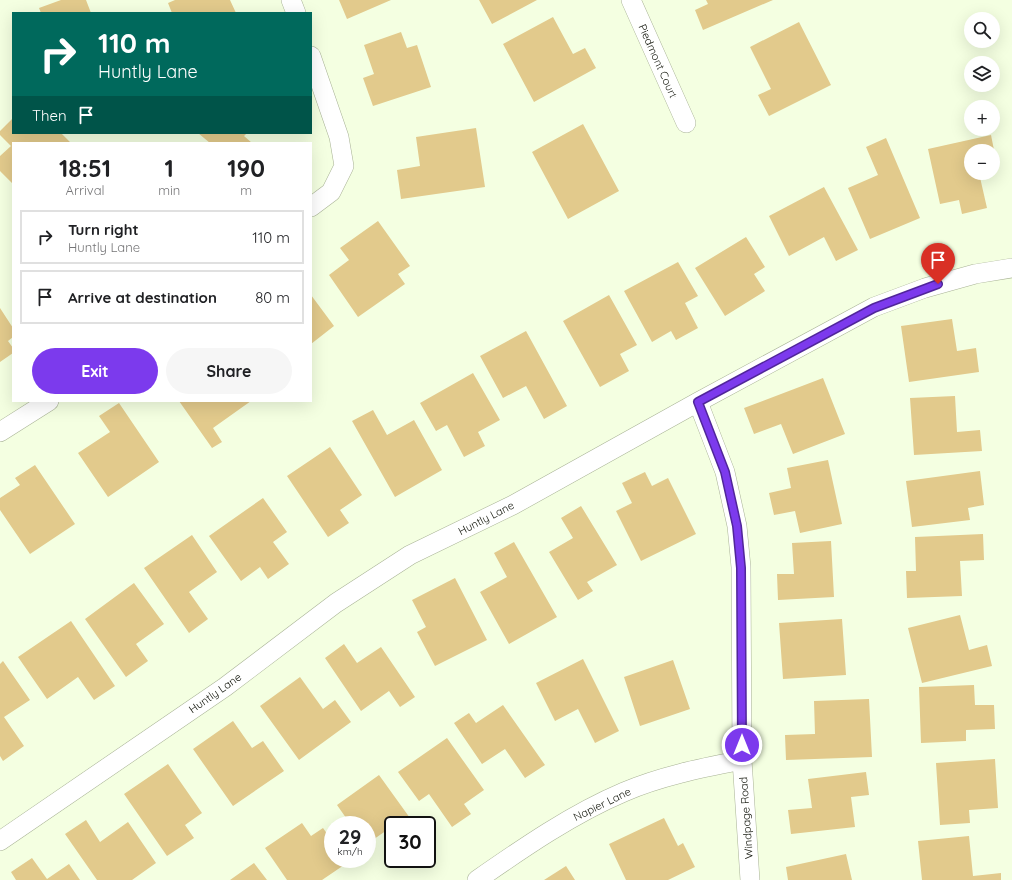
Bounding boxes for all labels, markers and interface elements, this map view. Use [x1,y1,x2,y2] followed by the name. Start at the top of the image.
[964,12,1000,180] map controls
[964,12,1000,48] button: search
[635,22,681,100] street label: Piedmont Court
[98,25,171,60] text: 110 m
[32,28,84,80] icon: right
[964,56,1000,92] button: layers
[98,60,198,83] text: Huntly Lane
[964,100,1000,136] button: +
[75,104,97,126] icon: arrive
[32,106,67,125] text: Then
[964,144,1000,180] button: −
[59,153,111,183] text: 18:51
[165,153,174,183] text: 1
[227,153,265,183] text: 190
[66,182,105,198] text: Arrival
[158,182,180,198] text: min
[240,182,252,198] text: m
[68,220,139,239] text: Turn right
[34,226,56,248] icon: right
[252,228,290,247] text: 110 m
[68,239,140,255] text: Huntly Lane
[921,243,955,284] pin
[927,249,949,271] icon: arrive
[34,286,56,308] icon: arrive
[68,288,217,307] text: Arrive at destination
[255,288,290,307] text: 80 m
[32,348,158,394] button: Exit
[166,348,292,394] button: Share
[456,498,516,538] street label: Huntly Lane
[186,670,244,716] street label: Huntly Lane
[721,724,763,766] position arrow
[736,776,756,860] street label: Windpage Road
[571,784,633,824] street label: Napier Lane
[384,816,436,868] speed limit sign: 30
[339,824,361,849] text: 29
[337,845,363,858] text: km/h

